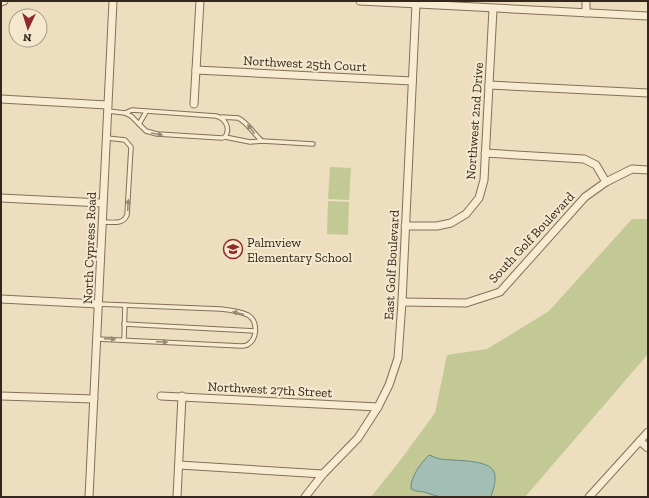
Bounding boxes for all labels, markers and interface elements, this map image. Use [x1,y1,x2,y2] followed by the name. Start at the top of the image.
[8,8,48,48] north arrow
[22,31,32,44] text: N
[243,53,367,74] street label: Northwest 25th Court
[463,62,486,180] street label: Northwest 2nd Drive
[247,124,255,135] one-way arrow
[151,131,163,137] one-way arrow
[485,189,577,286] street label: South Golf Boulevard
[80,192,99,304] street label: North Cypress Road
[124,199,131,211] one-way arrow
[381,210,402,320] street label: East Golf Boulevard
[247,235,352,265] place label: Palmview Elementary School
[222,238,244,260] school or university icon: Palmview Elementary School
[232,309,244,315] one-way arrow
[104,336,116,343] one-way arrow
[156,339,169,345] one-way arrow
[207,379,333,400] street label: Northwest 27th Street

